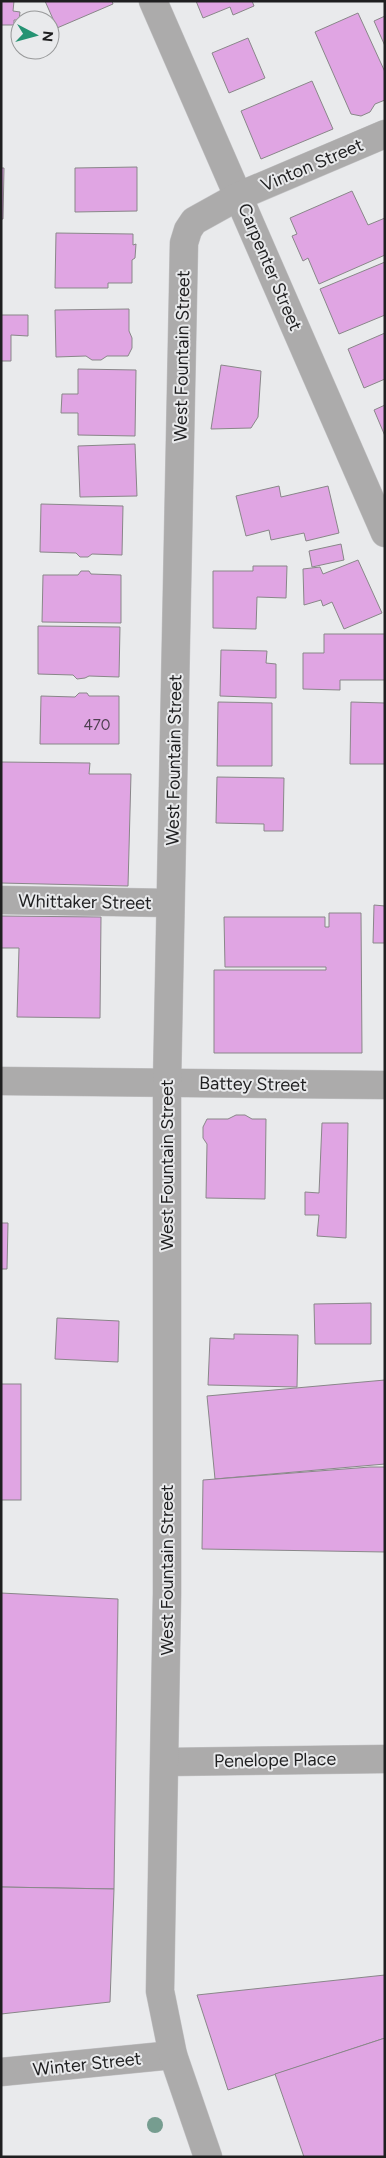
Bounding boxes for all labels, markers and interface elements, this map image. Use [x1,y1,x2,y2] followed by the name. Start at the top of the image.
[10,10,60,60] north arrow
[38,30,56,43] text: N
[258,134,367,196] street label: Vinton Street
[233,200,307,334] street label: Carpenter Street
[170,270,194,442] street label: West Fountain Street
[162,674,186,846] street label: West Fountain Street
[84,716,111,734] house number: 470
[18,890,152,914] street label: Whittaker Street
[199,1072,307,1096] street label: Battey Street
[156,1079,178,1251] street label: West Fountain Street
[156,1484,178,1656] street label: West Fountain Street
[214,1748,337,1772] street label: Penelope Place
[32,2047,143,2081] street label: Winter Street

